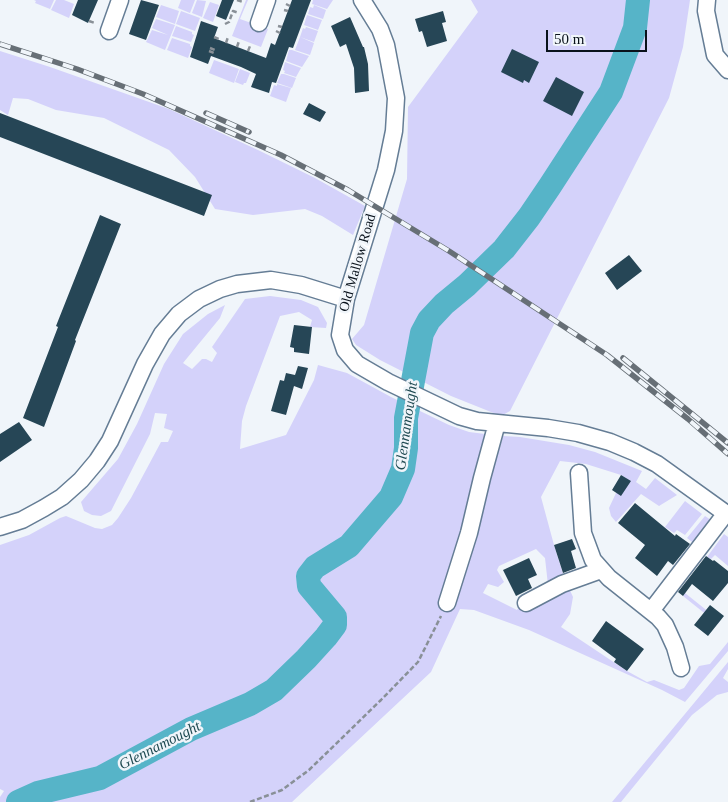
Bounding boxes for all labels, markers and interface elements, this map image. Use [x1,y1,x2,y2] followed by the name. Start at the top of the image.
[548,20,649,52] scale bar
[554,31,584,47] text: 50 m
[336,212,380,314] street label: Old Mallow Road
[392,381,422,471] water label: Glennamought
[116,718,204,774] water label: Glennamought

